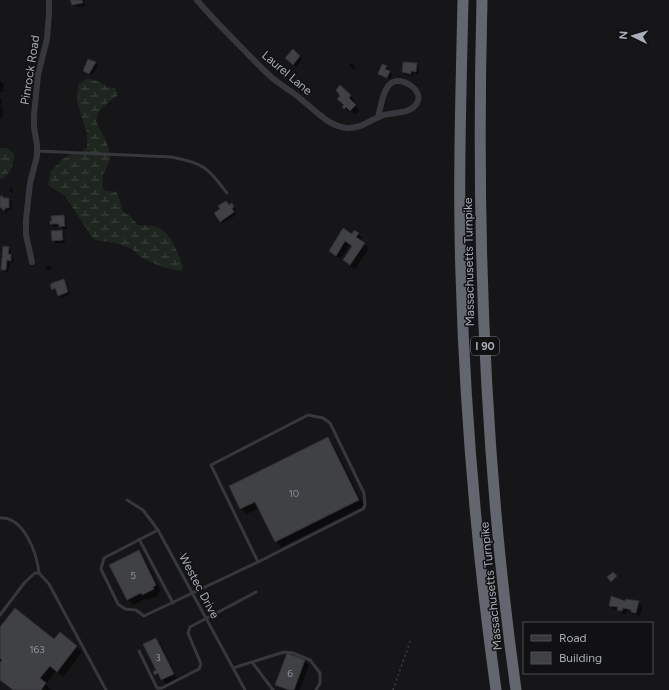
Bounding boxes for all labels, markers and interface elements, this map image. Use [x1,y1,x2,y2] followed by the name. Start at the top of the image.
[613,16,653,56] north arrow
[617,30,630,40] text: N
[18,34,42,106] street label: Pinrock Road
[259,48,315,98] street label: Laurel Lane
[461,197,477,327] street label: Massachusetts Turnpike
[471,337,499,355] road number: I 90
[289,487,299,500] house number: 10
[477,521,505,651] street label: Massachusetts Turnpike
[176,551,222,621] street label: Westec Drive
[130,569,136,582] house number: 5
[523,622,653,674] legend
[559,631,587,645] text: Road
[29,643,45,656] house number: 163
[155,651,161,664] house number: 3
[559,651,602,665] text: Building
[287,667,293,680] house number: 6

